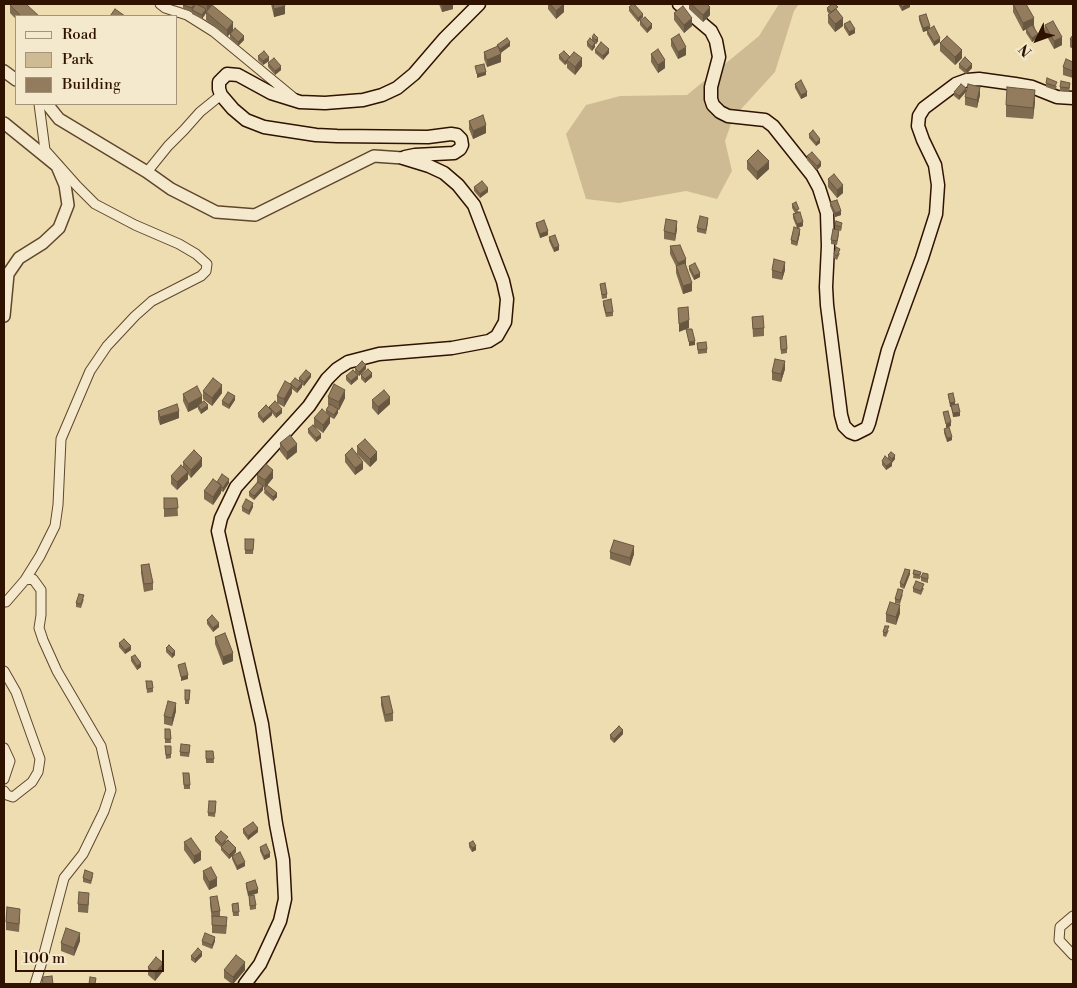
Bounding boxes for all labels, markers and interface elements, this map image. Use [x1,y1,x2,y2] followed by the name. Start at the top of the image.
[15,15,178,105] legend
[1012,15,1062,65] north arrow
[62,25,97,44] text: Road
[1015,40,1036,60] text: N
[62,50,93,69] text: Park
[62,75,121,94] text: Building
[18,940,166,972] scale bar
[23,949,65,968] text: 100 m

